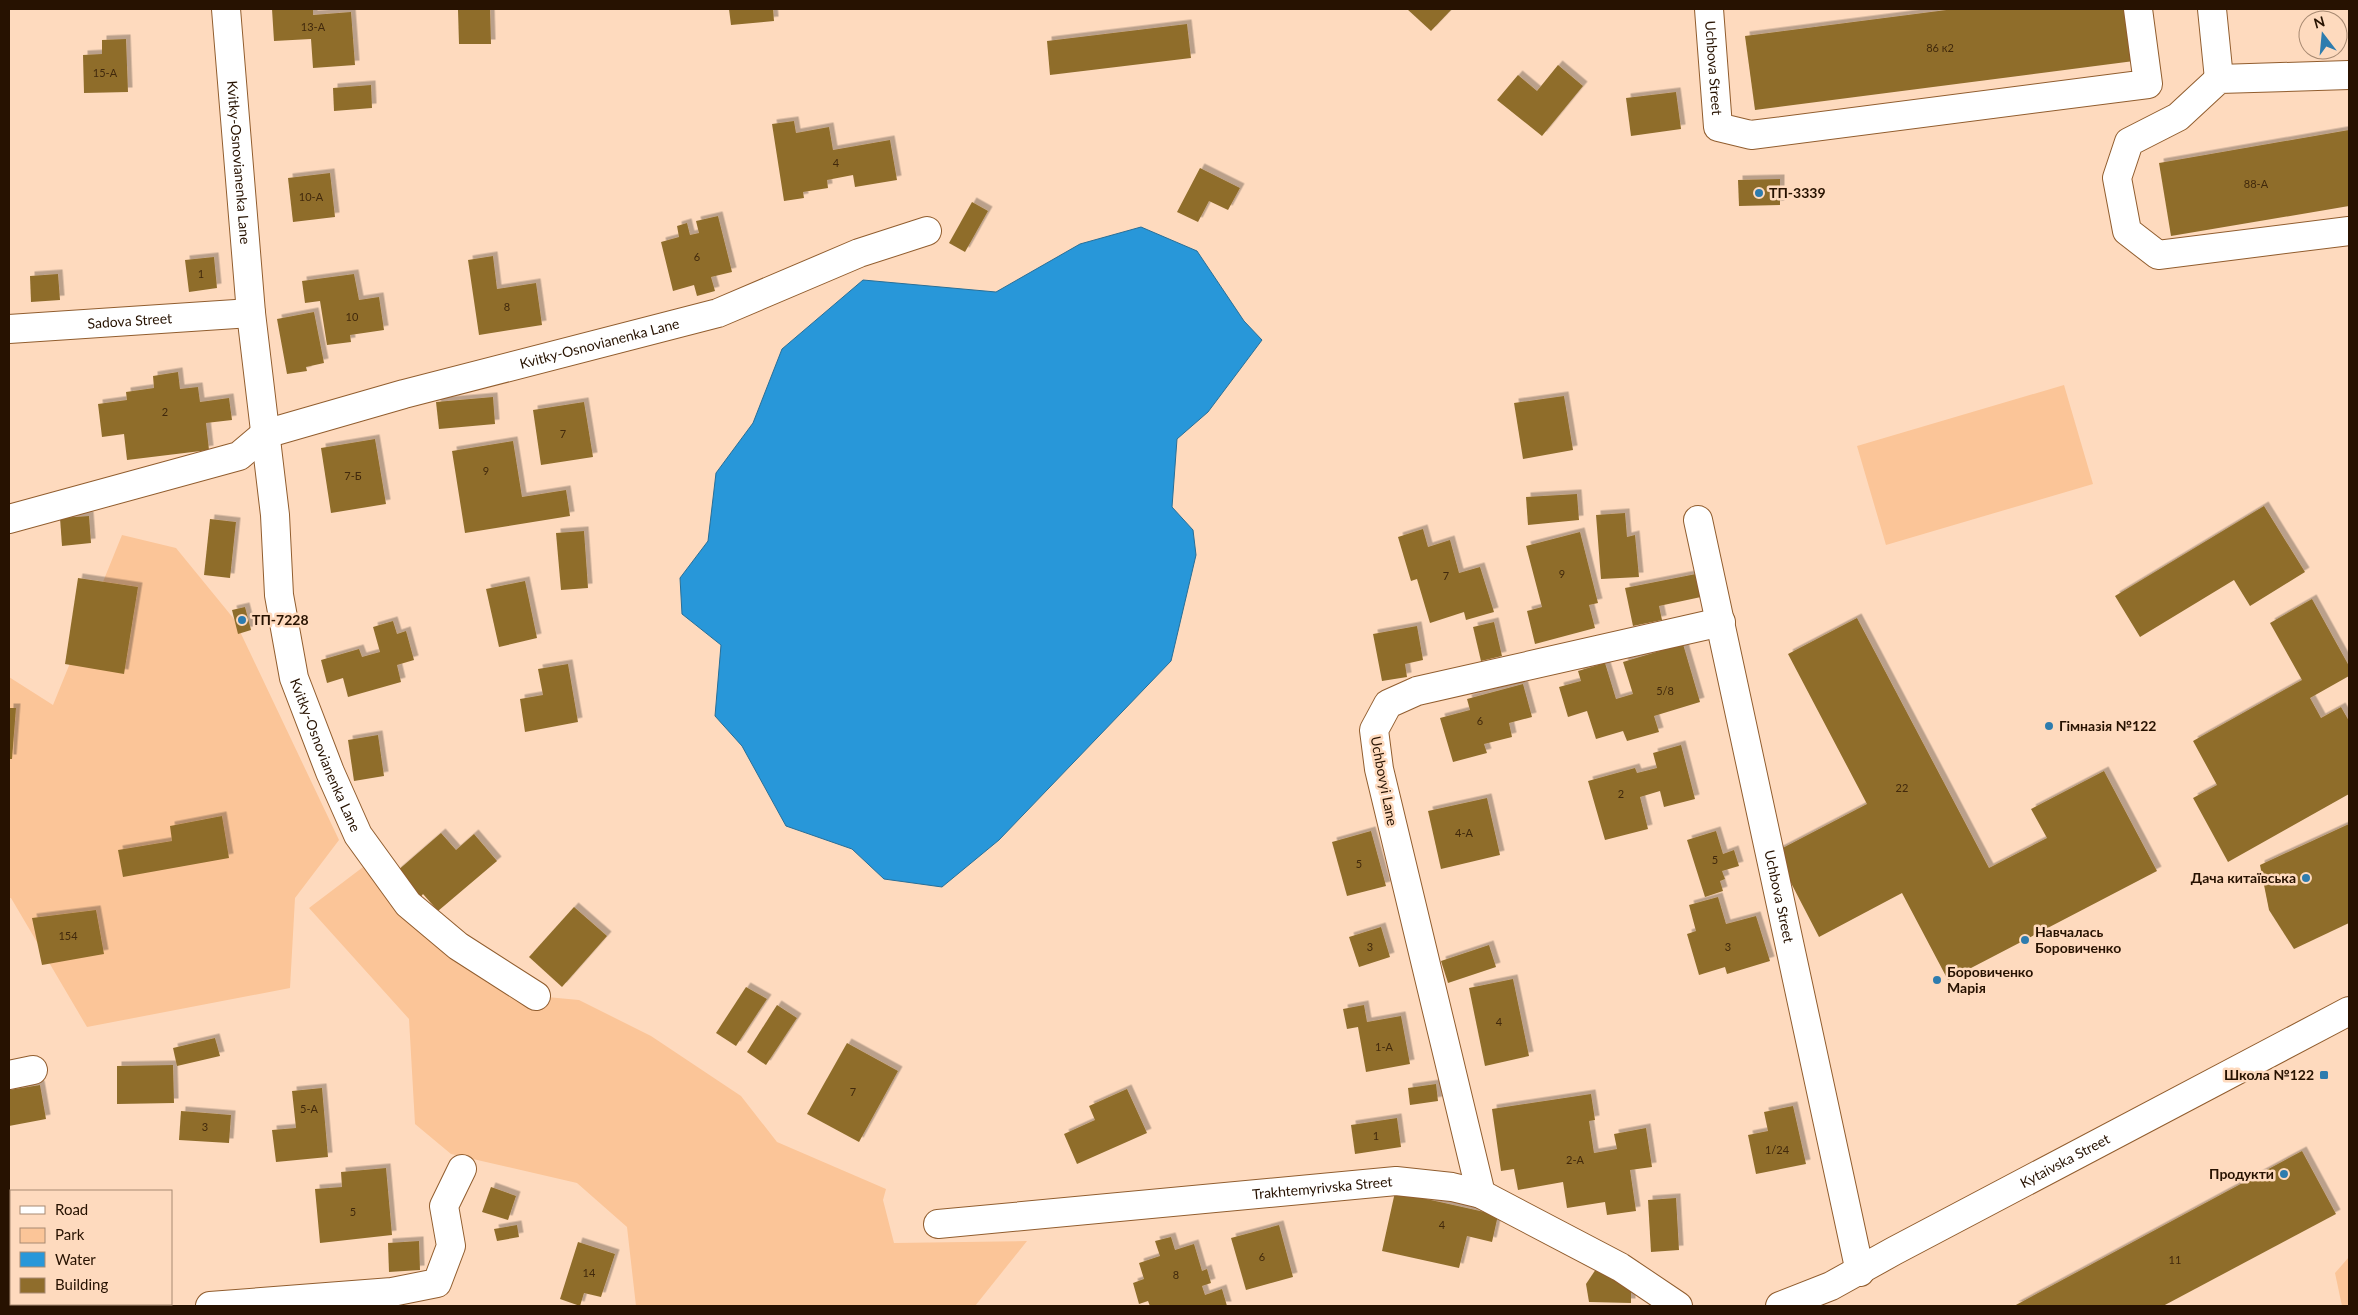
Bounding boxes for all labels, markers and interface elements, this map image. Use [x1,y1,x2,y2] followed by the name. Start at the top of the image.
[2298,10,2348,60] north arrow
[2312,12,2327,32] text: N
[301,20,326,33] house number: 13-А
[1702,20,1726,116] street label: Uchbova Street
[1926,41,1954,54] house number: 86 к2
[93,66,118,79] house number: 15-А
[224,80,254,245] street label: Kvitky-Osnovianenka Lane
[833,156,840,169] house number: 4
[2244,177,2269,190] house number: 88-А
[1769,184,1826,201] place label: ТП-3339
[1753,187,1765,199] marker: ТП-3339
[299,190,324,203] house number: 10-А
[694,250,700,263] house number: 6
[198,267,204,280] house number: 1
[504,300,510,313] house number: 8
[87,309,172,332] street label: Sadova Street
[346,310,359,323] house number: 10
[518,314,681,372] street label: Kvitky-Osnovianenka Lane
[162,405,168,418] house number: 2
[560,427,566,440] house number: 7
[483,464,489,477] house number: 9
[344,469,362,482] house number: 7-Б
[1559,567,1565,580] house number: 9
[1443,569,1449,582] house number: 7
[252,611,309,628] place label: ТП-7228
[236,614,248,626] marker: ТП-7228
[287,676,364,834] street label: Kvitky-Osnovianenka Lane
[1656,684,1674,697] house number: 5/8
[1477,714,1483,727] house number: 6
[2059,717,2156,734] place label: Гімназія №122
[2043,720,2055,732] marker: Гімназія №122
[1367,735,1402,827] street label: Uchbovyi Lane
[1896,781,1908,794] house number: 22
[1618,787,1624,800] house number: 2
[1455,826,1474,839] house number: 4-А
[1761,848,1798,944] street label: Uchbova Street
[1712,853,1718,866] house number: 5
[1356,857,1362,870] house number: 5
[2191,869,2296,886] place label: Дача китаївська
[2300,872,2312,884] marker: Дача китаївська
[2035,923,2121,956] place label: Навчалась Боровиченко
[58,929,78,942] house number: 154
[2019,934,2031,946] marker: Навчалась Боровиченко
[1367,940,1373,953] house number: 3
[1725,940,1731,953] house number: 3
[1947,963,2033,996] place label: Боровиченко Марія
[1931,974,1943,986] marker: Боровиченко Марія
[1496,1015,1503,1028] house number: 4
[1375,1040,1394,1053] house number: 1-А
[2224,1066,2314,1083] place label: Школа №122
[2318,1069,2330,1081] marker: Школа №122
[850,1085,856,1098] house number: 7
[300,1102,319,1115] house number: 5-А
[202,1120,208,1133] house number: 3
[1373,1129,1379,1142] house number: 1
[2017,1130,2112,1191] street label: Kytaivska Street
[1765,1143,1790,1156] house number: 1/24
[1566,1153,1585,1166] house number: 2-А
[2209,1165,2274,1182] place label: Продукти
[2278,1168,2290,1180] marker: Продукти
[1251,1172,1393,1202] street label: Trakhtemyrivska Street
[10,1190,172,1305] legend
[55,1200,88,1218] text: Road
[350,1205,356,1218] house number: 5
[1439,1218,1446,1231] house number: 4
[55,1225,85,1243] text: Park
[55,1250,96,1268] text: Water
[1259,1250,1265,1263] house number: 6
[2169,1253,2181,1266] house number: 11
[583,1266,596,1279] house number: 14
[1173,1268,1179,1281] house number: 8
[55,1275,108,1293] text: Building

